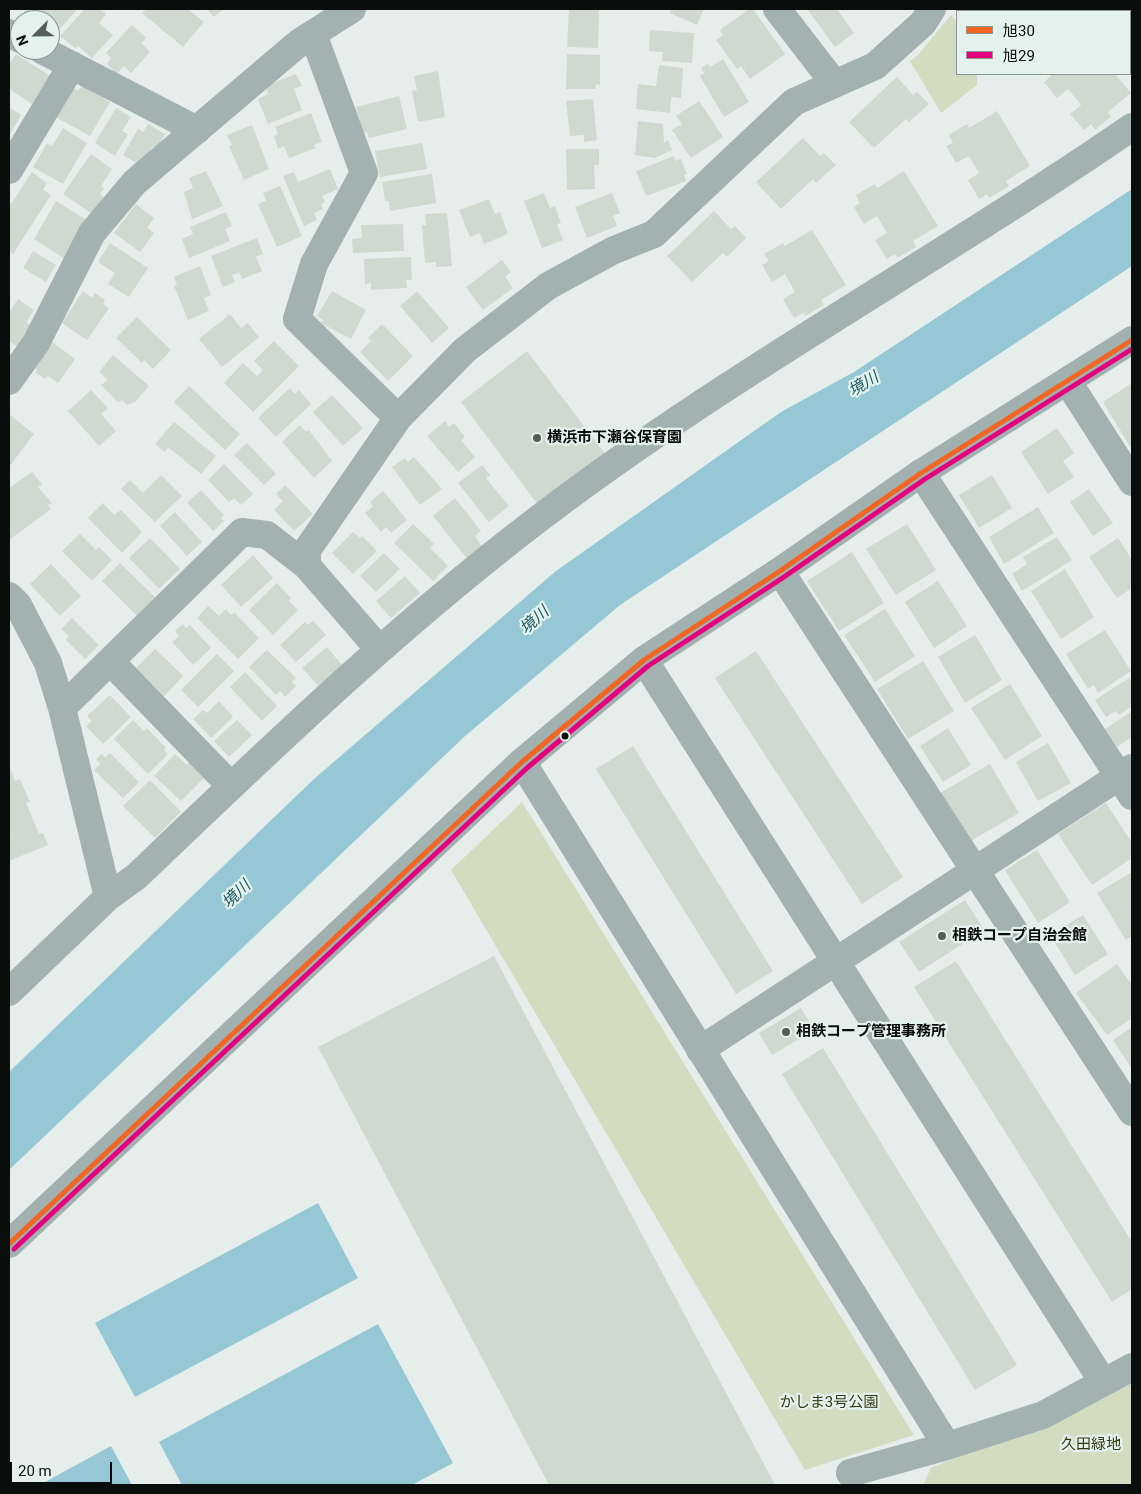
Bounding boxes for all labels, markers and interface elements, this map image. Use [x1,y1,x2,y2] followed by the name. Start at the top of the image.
[10,10,60,60] north arrow
[956,10,1131,75] legend
[1003,22,1035,40] text: 旭30
[13,33,31,48] text: N
[1003,47,1035,65] text: 旭29
[845,368,883,402] water label: 境川
[547,429,682,447] place label: 横浜市下瀬谷保育園
[531,432,543,444] marker: 横浜市下瀬谷保育園
[517,603,553,639] water label: 境川
[560,731,570,741] unlabelled marker
[219,877,255,913] water label: 境川
[952,927,1087,945] place label: 相鉄コープ自治会館
[936,930,948,942] marker: 相鉄コープ自治会館
[796,1023,946,1041] place label: 相鉄コープ管理事務所
[780,1026,792,1038] marker: 相鉄コープ管理事務所
[780,1394,878,1412] park label: かしま3号公園
[1061,1436,1121,1454] park label: 久田緑地
[12,1452,115,1484] scale bar
[18,1462,52,1480] text: 20 m

